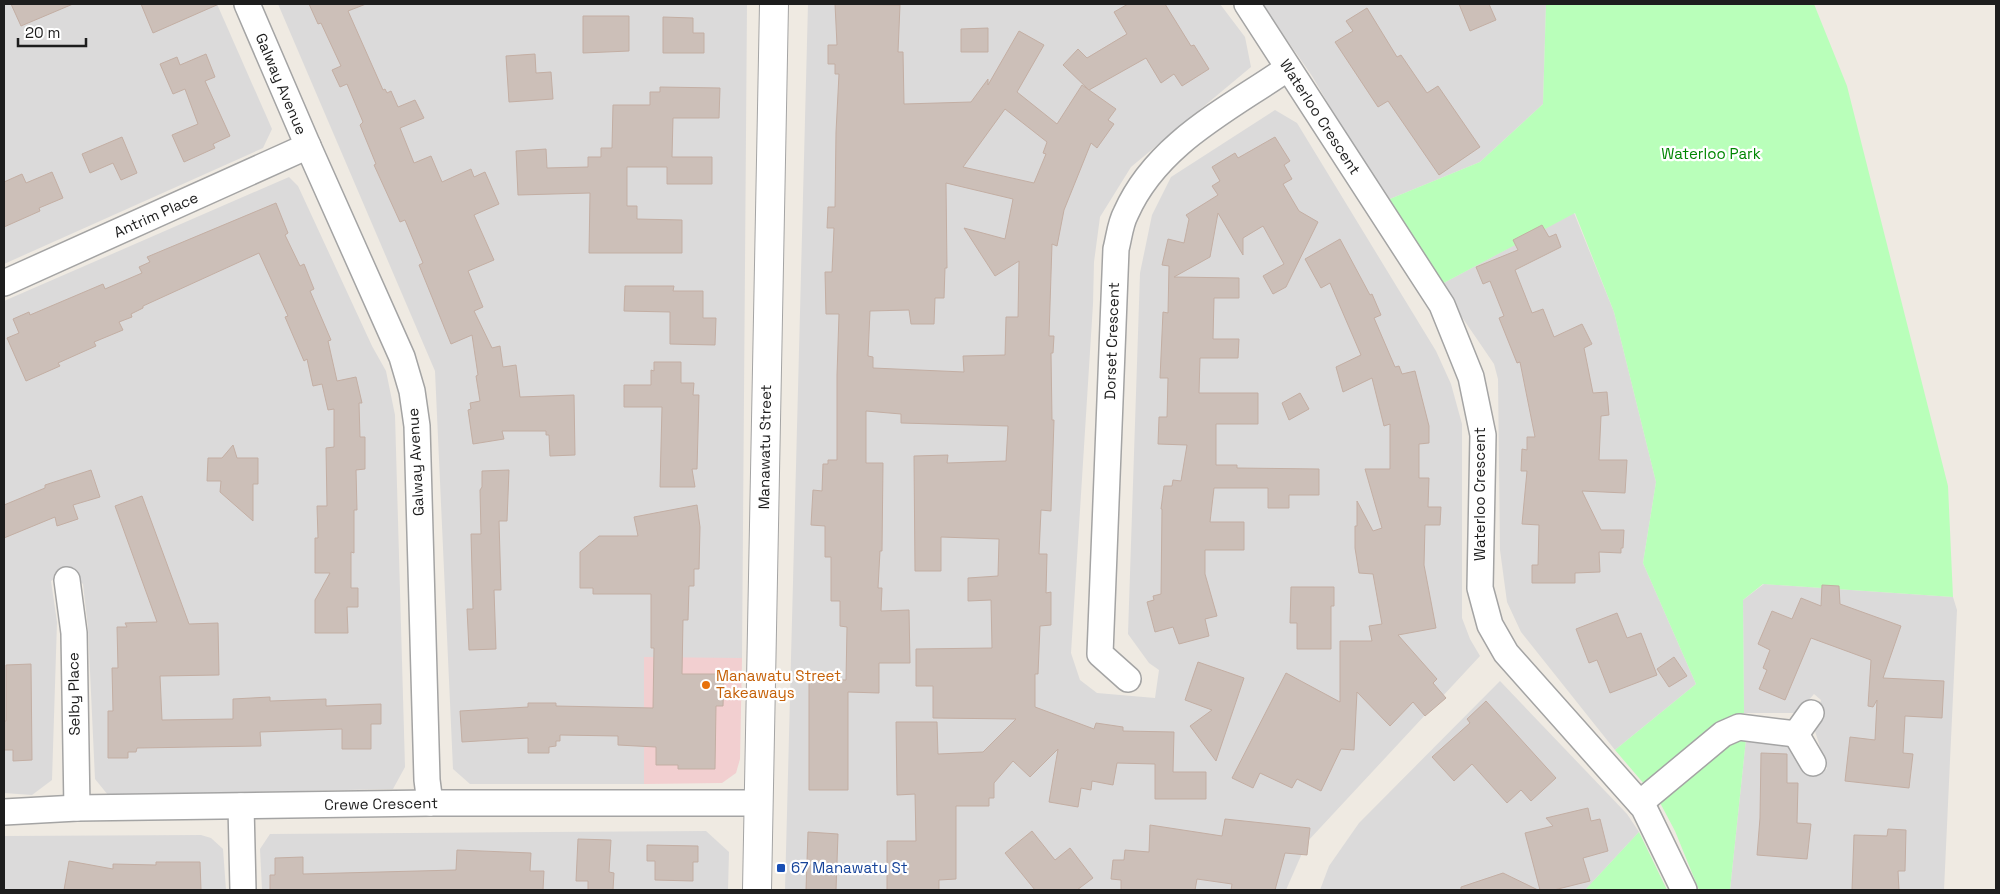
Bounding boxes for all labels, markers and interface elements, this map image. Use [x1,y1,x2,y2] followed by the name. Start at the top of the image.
[18,15,85,47] scale bar
[25,23,60,42] text: 20 m
[252,30,311,137] street label: Galway Avenue
[1276,55,1365,178] street label: Waterloo Crescent
[1661,144,1761,163] park label: Waterloo Park
[111,187,201,242] street label: Antrim Place
[1100,282,1123,400] street label: Dorset Crescent
[754,384,775,510] street label: Manawatu Street
[403,407,428,517] street label: Galway Avenue
[1470,427,1489,561] street label: Waterloo Crescent
[63,652,84,736] street label: Selby Place
[716,666,841,702] place label: Manawatu Street Takeaways
[700,679,712,691] marker: Manawatu Street Takeaways
[324,793,438,814] street label: Crewe Crescent
[791,858,908,877] place label: 67 Manawatu St
[775,862,787,874] marker: 67 Manawatu St

